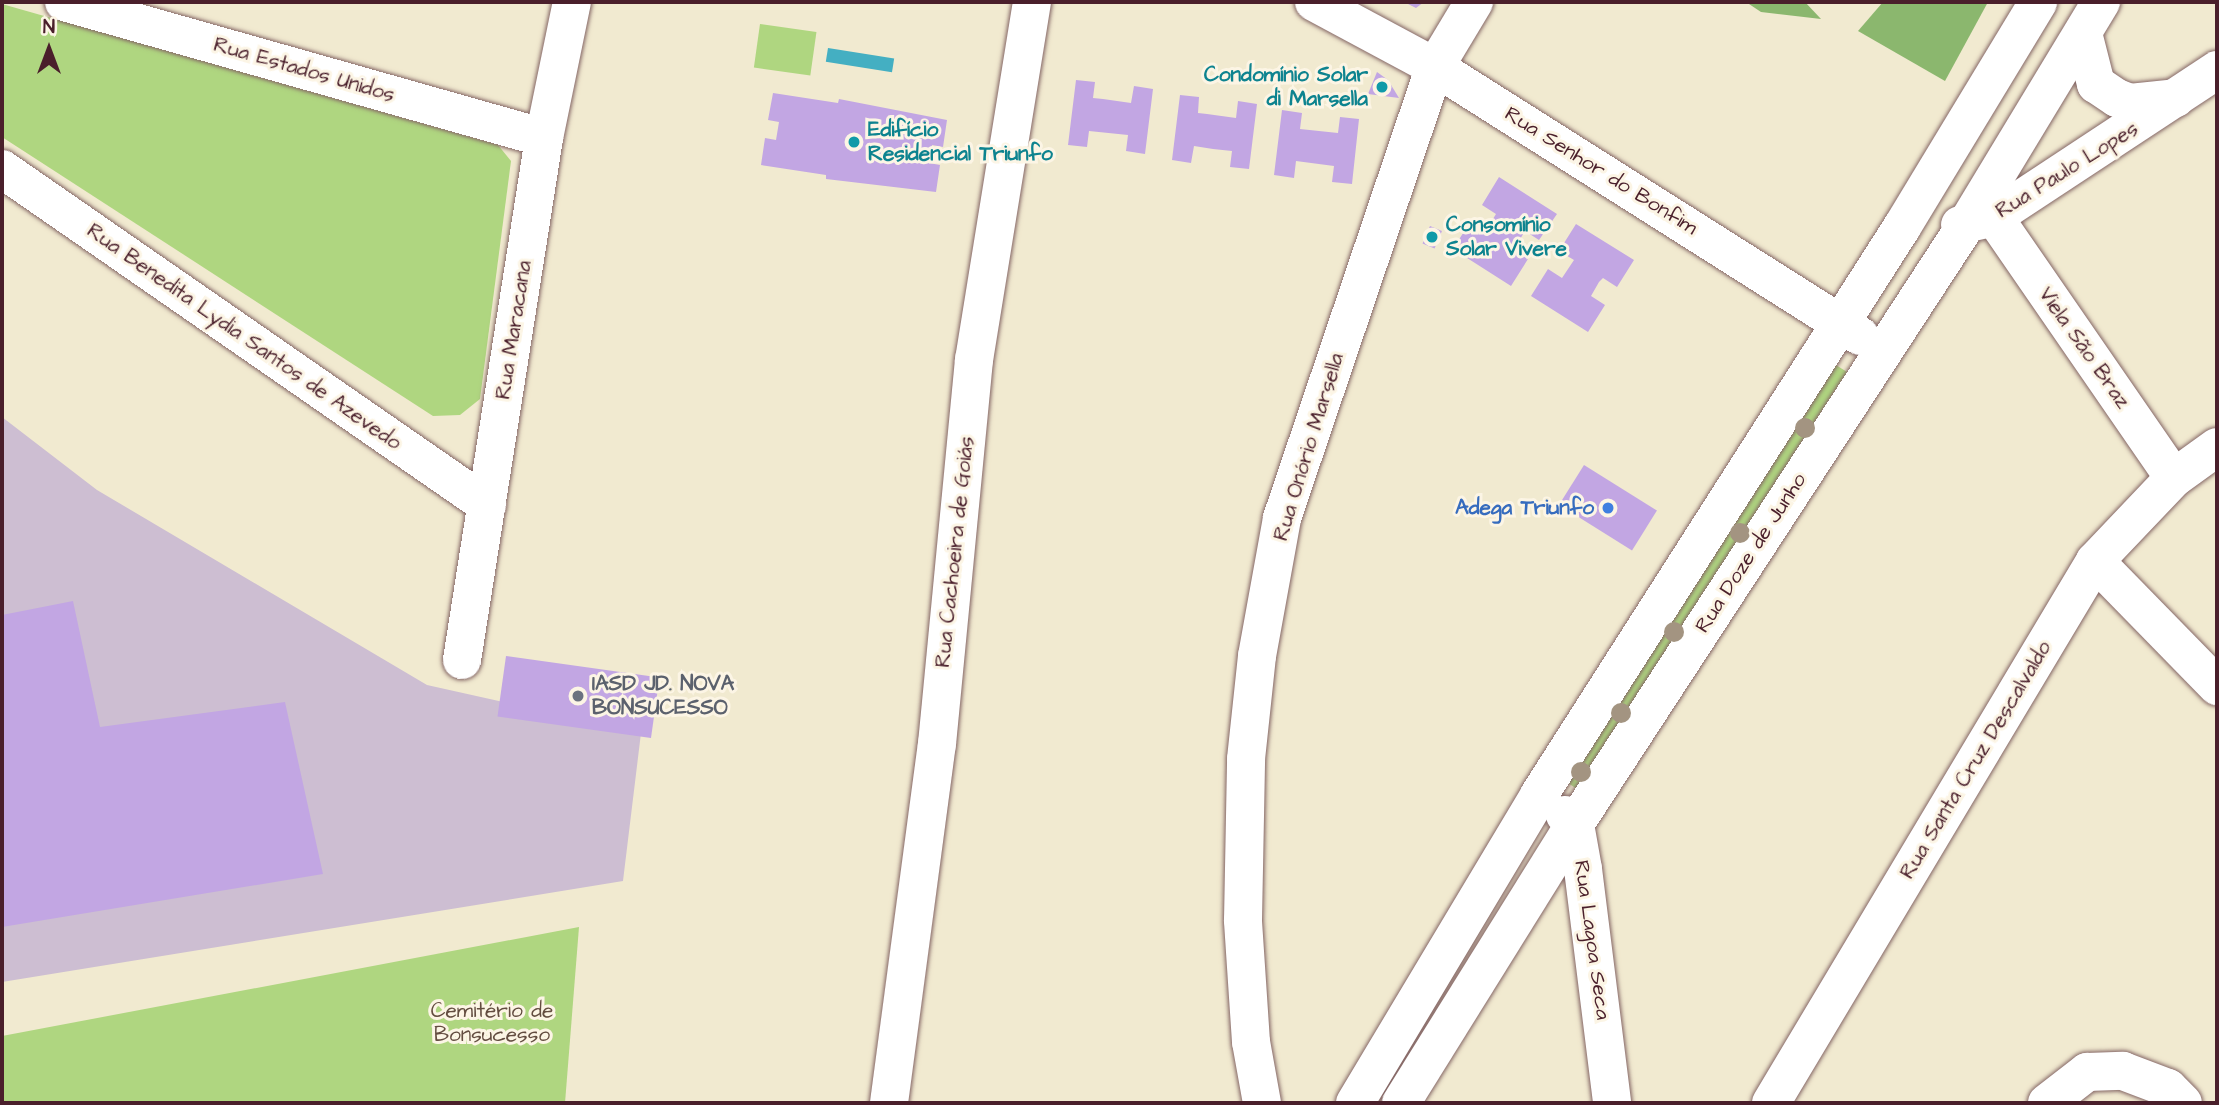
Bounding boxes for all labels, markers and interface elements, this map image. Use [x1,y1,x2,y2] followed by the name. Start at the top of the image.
[14,14,84,84] north arrow
[43,14,55,41] text: N
[211,32,397,108] street label: Rua Estados Unidos
[1204,62,1368,112] place label: Condomínio Solar di Marsella
[1374,79,1390,95] marker: Condomínio Solar di Marsella
[1500,101,1702,241] street label: Rua Senhor do Bonfim
[1991,116,2143,224] street label: Rua Paulo Lopes
[868,117,1053,167] place label: Edifício Residencial Triunfo
[846,134,862,150] marker: Edifício Residencial Triunfo
[1446,212,1567,262] place label: Consomínio Solar Vivere
[82,218,406,456] street label: Rua Benedita Lydia Santos de Azevedo
[1424,229,1440,245] marker: Consomínio Solar Vivere
[491,259,537,401] street label: Rua Maracana
[2033,283,2135,413] street label: Viela São Braz
[1268,350,1350,544] street label: Rua Onório Marsella
[930,435,980,669] street label: Rua Cachoeira de Goiás
[1690,468,1812,638] street label: Rua Doze de Junho
[1455,495,1594,521] place label: Adega Triunfo
[1600,500,1616,516] marker: Adega Triunfo
[1895,636,2057,884] street label: Rua Santa Cruz Descalvaldo
[592,671,734,721] place label: IASD JD. NOVA BONSUCESSO
[570,688,586,704] marker: IASD JD. NOVA BONSUCESSO
[1568,859,1616,1021] street label: Rua Lagoa Seca
[431,998,553,1048] park label: Cemitério de Bonsucesso

